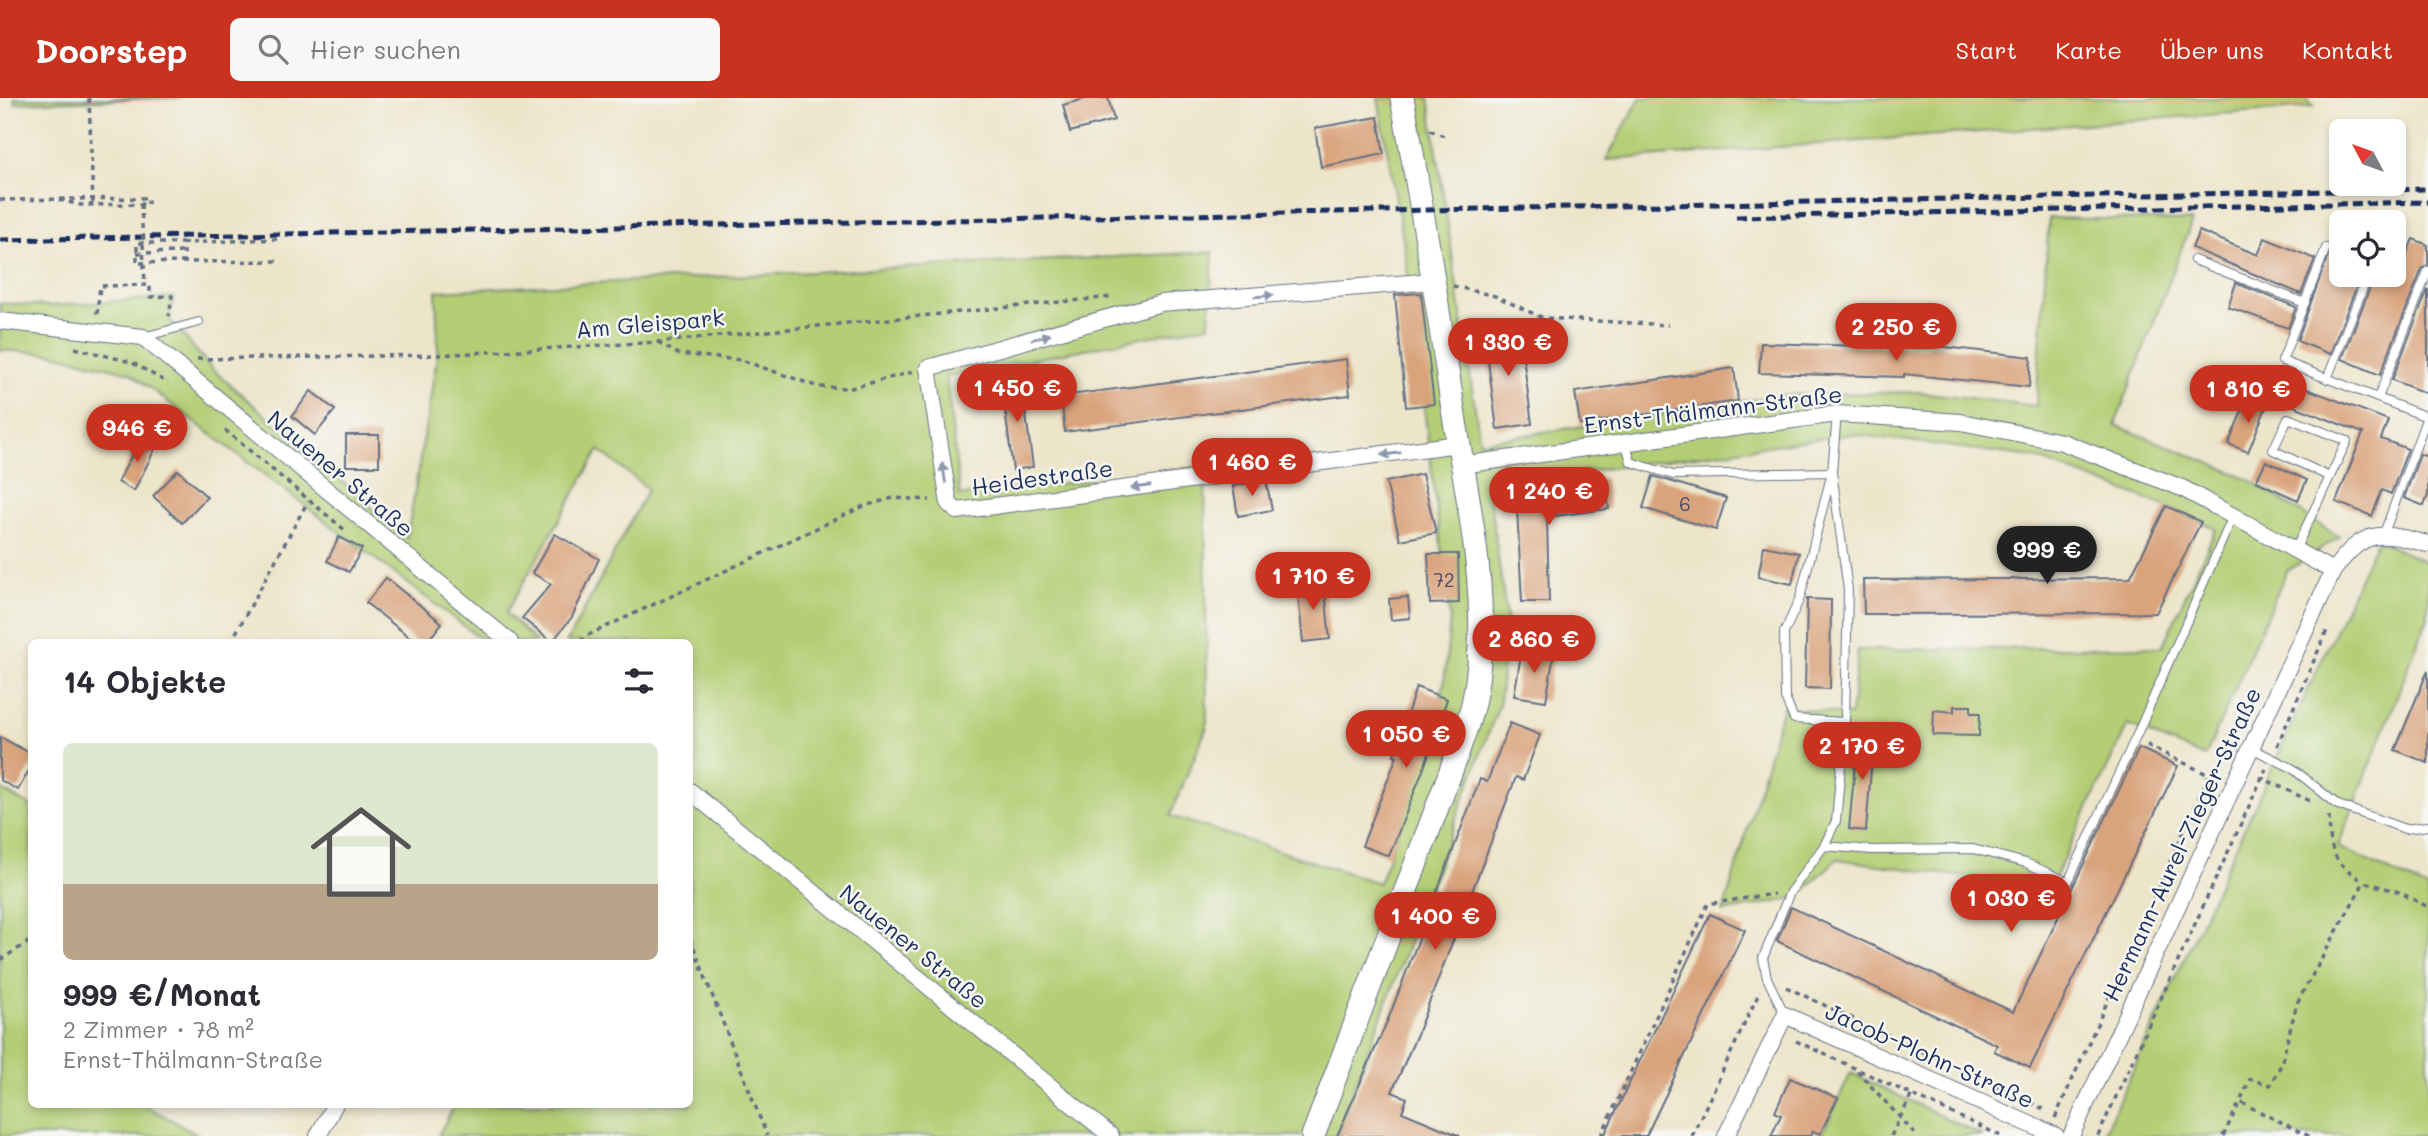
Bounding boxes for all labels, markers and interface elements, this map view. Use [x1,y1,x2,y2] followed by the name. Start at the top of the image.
[230,18,720,81] search box
[35,28,188,71] text: Doorstep
[254,30,292,68] icon: search
[310,32,461,66] text: Hier suchen
[1955,34,2017,65] text: Start
[2055,34,2122,65] text: Karte
[2160,34,2264,65] text: Über uns
[2302,34,2393,65] text: Kontakt
[2329,119,2406,196] north arrow
[2329,119,2406,287] map controls
[2329,210,2406,287] button: locate
[1253,290,1275,301] one-way arrow
[574,302,726,344] street label: Am Gleispark
[1831,303,1961,363] pin: 2 250 €
[1851,311,1941,341] text: 2 250 €
[1443,318,1573,378] pin: 1 330 €
[1464,326,1552,356] text: 1 330 €
[1031,331,1052,341] one-way arrow
[952,364,1082,424] pin: 1 450 €
[2183,366,2313,425] pin: 1 810 €
[973,372,1061,402] text: 1 450 €
[2206,373,2290,403] text: 1 810 €
[1582,378,1844,440] street label: Ernst-Thälmann-Straße
[262,403,420,543] street label: Nauener Straße
[88,404,186,464] pin: 946 €
[102,412,172,442] text: 946 €
[1187,438,1317,498] pin: 1 460 €
[1208,446,1296,476] text: 1 460 €
[1380,448,1402,459] one-way arrow
[969,452,1115,502] street label: Heidestraße
[939,462,950,484] one-way arrow
[1484,468,1614,527] pin: 1 240 €
[1505,475,1593,505] text: 1 240 €
[1130,481,1152,492] one-way arrow
[1679,491,1691,516] house number: 6
[1998,526,2096,586] pin: 999 €
[2013,534,2081,564] text: 999 €
[1248,552,1378,612] pin: 1 710 €
[1271,560,1355,590] text: 1 710 €
[1433,567,1455,592] house number: 72
[1469,616,1599,675] pin: 2 860 €
[1488,623,1580,653] text: 2 860 €
[63,661,226,701] text: 14 Objekte
[620,662,658,700] icon: filters
[2095,682,2267,1006] street label: Hermann-Aurel-Zieger-Straße
[1341,710,1471,770] pin: 1 050 €
[1362,718,1450,748] text: 1 050 €
[1797,722,1927,782] pin: 2 170 €
[1819,730,1905,760] text: 2 170 €
[298,789,424,915] icon: home
[1946,874,2076,934] pin: 1 030 €
[834,877,994,1015] street label: Nauener Straße
[1967,882,2055,912] text: 1 030 €
[1370,892,1500,952] pin: 1 400 €
[1390,900,1480,930] text: 1 400 €
[63,974,261,1014] text: 999 €/Monat
[1821,996,2039,1114] street label: Jacob-Plohn-Straße
[63,1014,254,1044] text: 2 Zimmer · 78 m²
[63,1044,323,1074] text: Ernst-Thälmann-Straße

